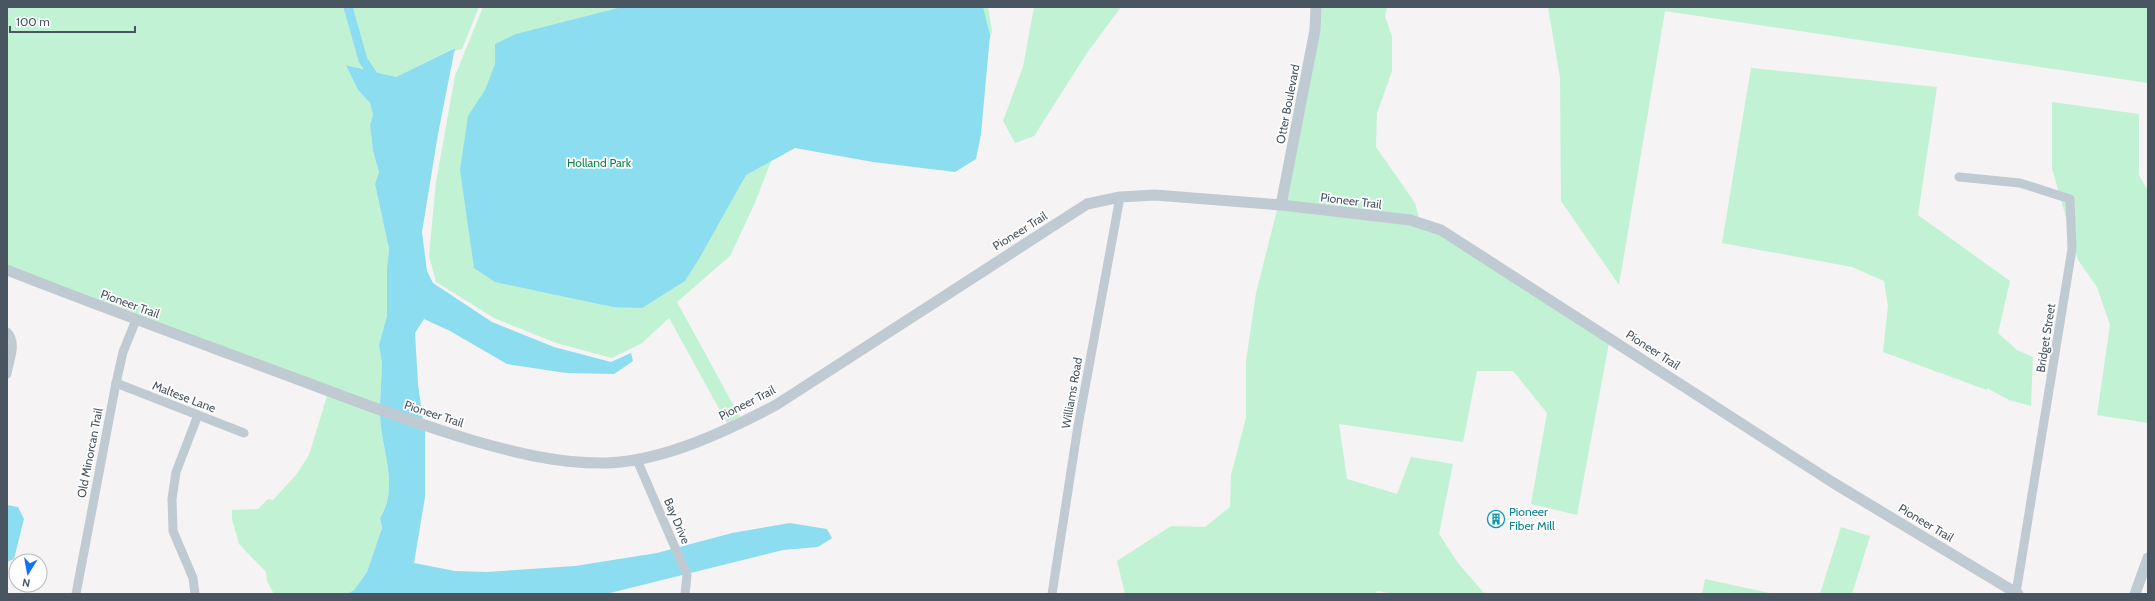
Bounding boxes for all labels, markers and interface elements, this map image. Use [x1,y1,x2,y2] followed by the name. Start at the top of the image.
[10,8,135,34] scale bar
[16,14,50,29] text: 100 m
[1272,63,1303,145] street label: Otter Boulevard
[567,155,632,170] park label: Holland Park
[1320,189,1383,212] street label: Pioneer Trail
[990,208,1050,253] street label: Pioneer Trail
[99,286,162,321] street label: Pioneer Trail
[2033,302,2058,374] street label: Bridget Street
[1623,327,1683,373] street label: Pioneer Trail
[1058,356,1085,430] street label: Williams Road
[150,378,218,416] street label: Maltese Lane
[716,382,778,423] street label: Pioneer Trail
[403,397,466,430] street label: Pioneer Trail
[73,407,106,499] street label: Old Minorcan Trail
[661,496,694,546] street label: Bay Drive
[1896,500,1957,545] street label: Pioneer Trail
[1509,504,1555,533] place label: Pioneer Fiber Mill
[1486,509,1506,529] building icon: Pioneer Fiber Mill
[8,553,48,593] north arrow
[21,575,31,590] text: N

